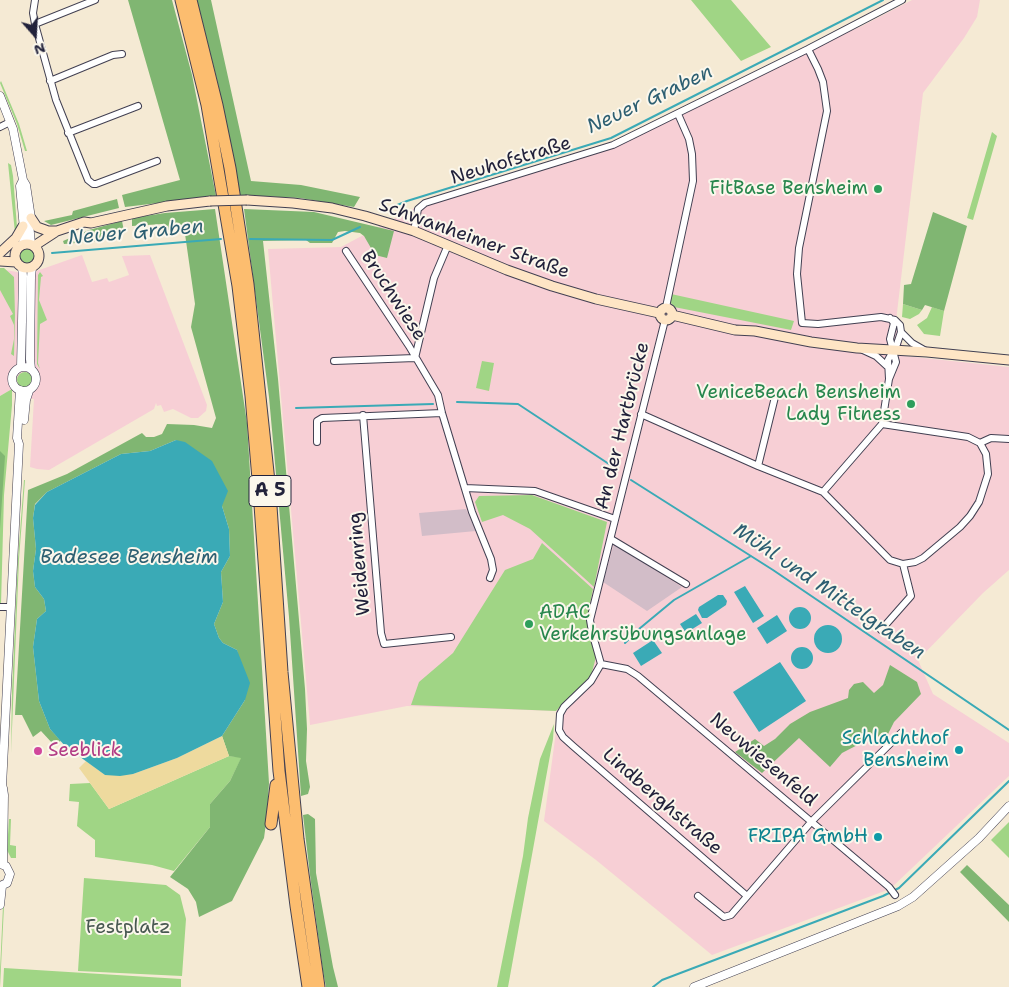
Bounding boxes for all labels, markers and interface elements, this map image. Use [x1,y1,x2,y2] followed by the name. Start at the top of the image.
[10,10,60,60] north arrow
[32,39,48,59] text: N
[583,60,717,140] water label: Neuer Graben
[448,132,574,190] street label: Neuhofstraße
[709,178,868,200] place label: FitBase Bensheim
[872,183,884,195] marker: FitBase Bensheim
[376,194,572,284] street label: Schwanheimer Straße
[67,215,205,251] water label: Neuer Graben
[355,247,431,345] street label: Bruchwiese
[591,340,655,512] street label: An der Hartbrücke
[696,382,901,426] place label: VeniceBeach Bensheim Lady Fitness
[905,398,917,410] marker: VeniceBeach Bensheim Lady Fitness
[249,476,291,506] road number: A 5
[344,511,376,617] street label: Weidenring
[728,519,930,665] water label: Mühl und Mittelgraben
[40,546,218,570] water label: Badesee Bensheim
[539,602,747,646] place label: ADAC Verkehrsübungsanlage
[523,618,535,630] marker: ADAC Verkehrsübungsanlage
[705,708,821,812] street label: Neuwiesenfeld
[842,728,949,772] place label: Schlachthof Bensheim
[48,740,121,762] place label: Seeblick
[597,744,727,860] street label: Lindberghstraße
[953,744,965,756] marker: Schlachthof Bensheim
[32,745,44,757] marker: Seeblick
[748,826,868,848] place label: FRIPA GmbH
[872,831,884,843] marker: FRIPA GmbH
[86,917,170,939] park label: Festplatz

